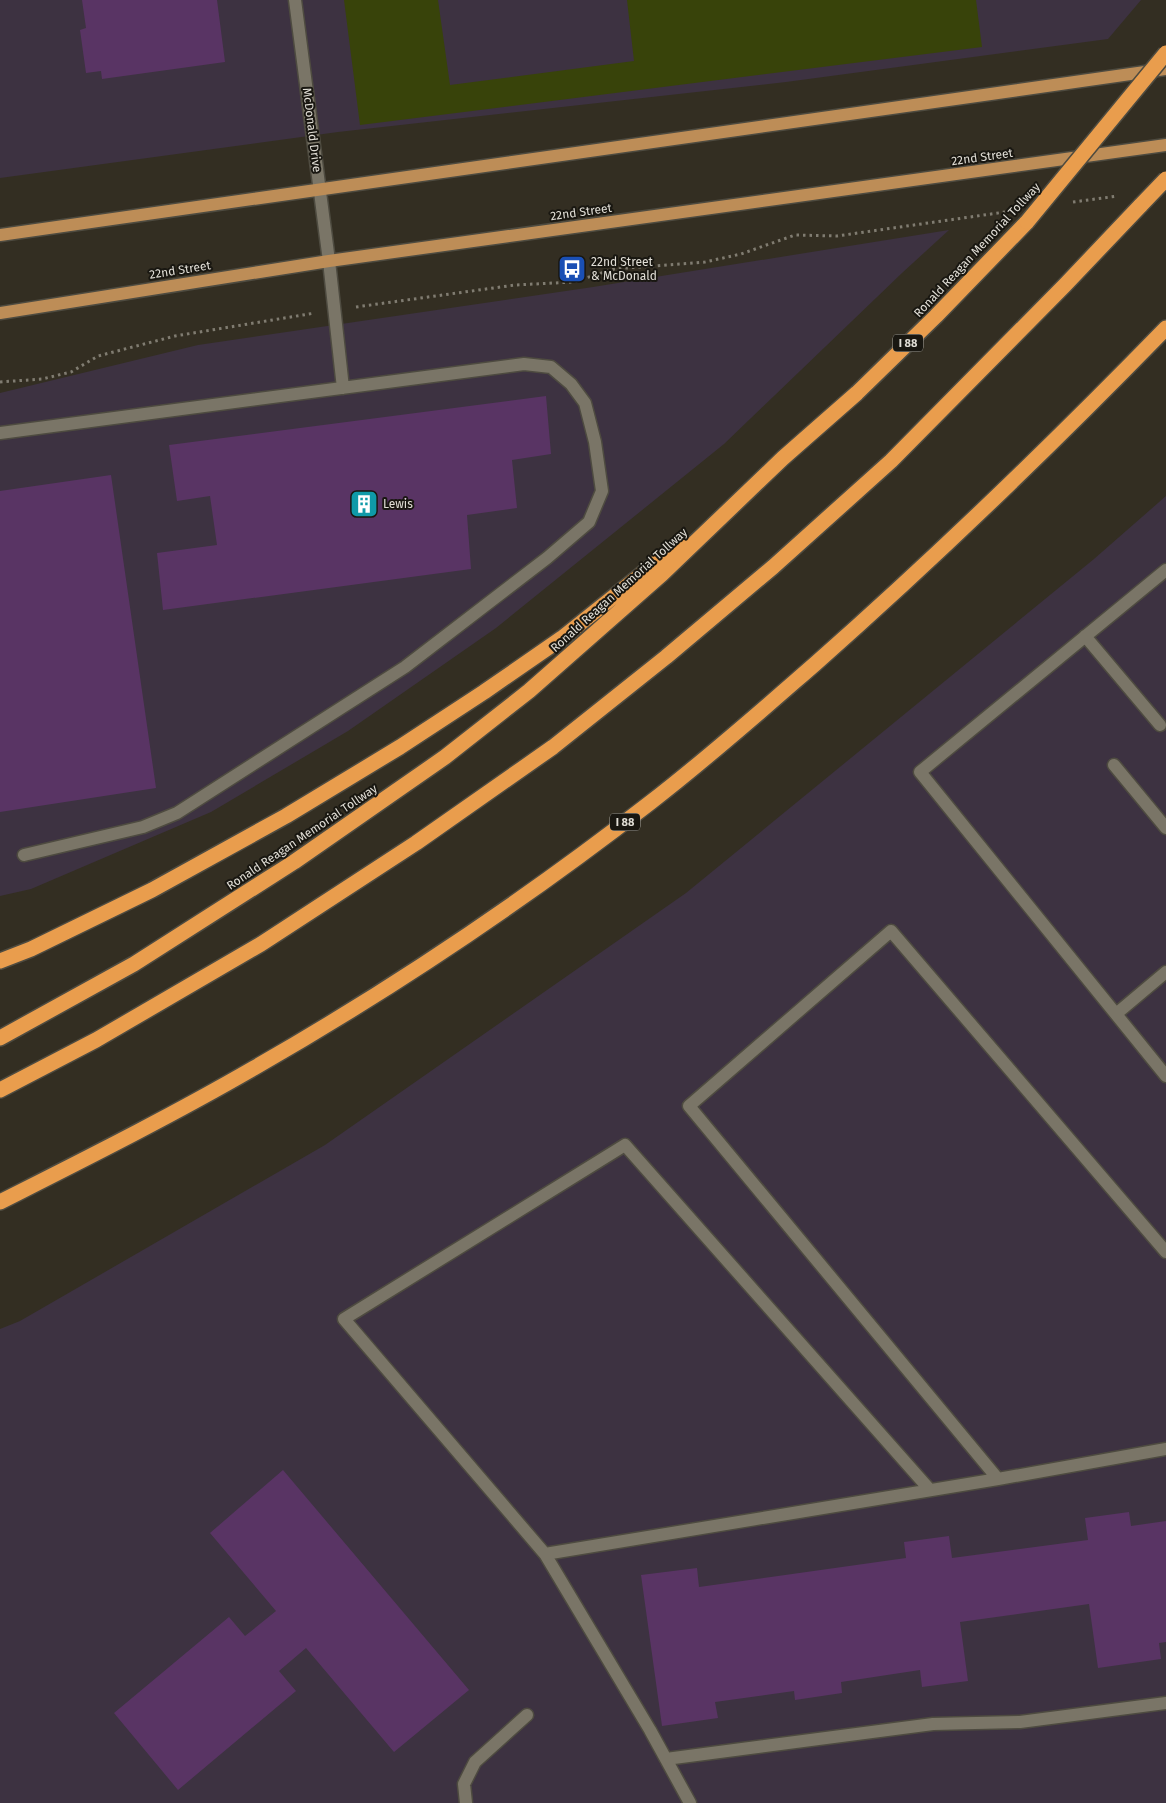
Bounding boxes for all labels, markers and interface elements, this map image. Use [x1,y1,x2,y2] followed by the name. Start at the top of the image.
[300,87,324,173] street label: McDonald Drive
[950,146,1014,168] street label: 22nd Street
[911,180,1043,320] street label: Ronald Reagan Memorial Tollway
[549,201,613,223] street label: 22nd Street
[557,254,587,284] bus stop icon: 22nd Street & McDonald
[591,255,657,283] place label: 22nd Street & McDonald
[148,258,212,282] street label: 22nd Street
[893,334,923,352] road number: I 88
[349,489,379,519] building icon: Lewis
[383,497,413,511] place label: Lewis
[548,525,690,655] street label: Ronald Reagan Memorial Tollway
[224,781,380,893] street label: Ronald Reagan Memorial Tollway
[610,814,640,830] road number: I 88

